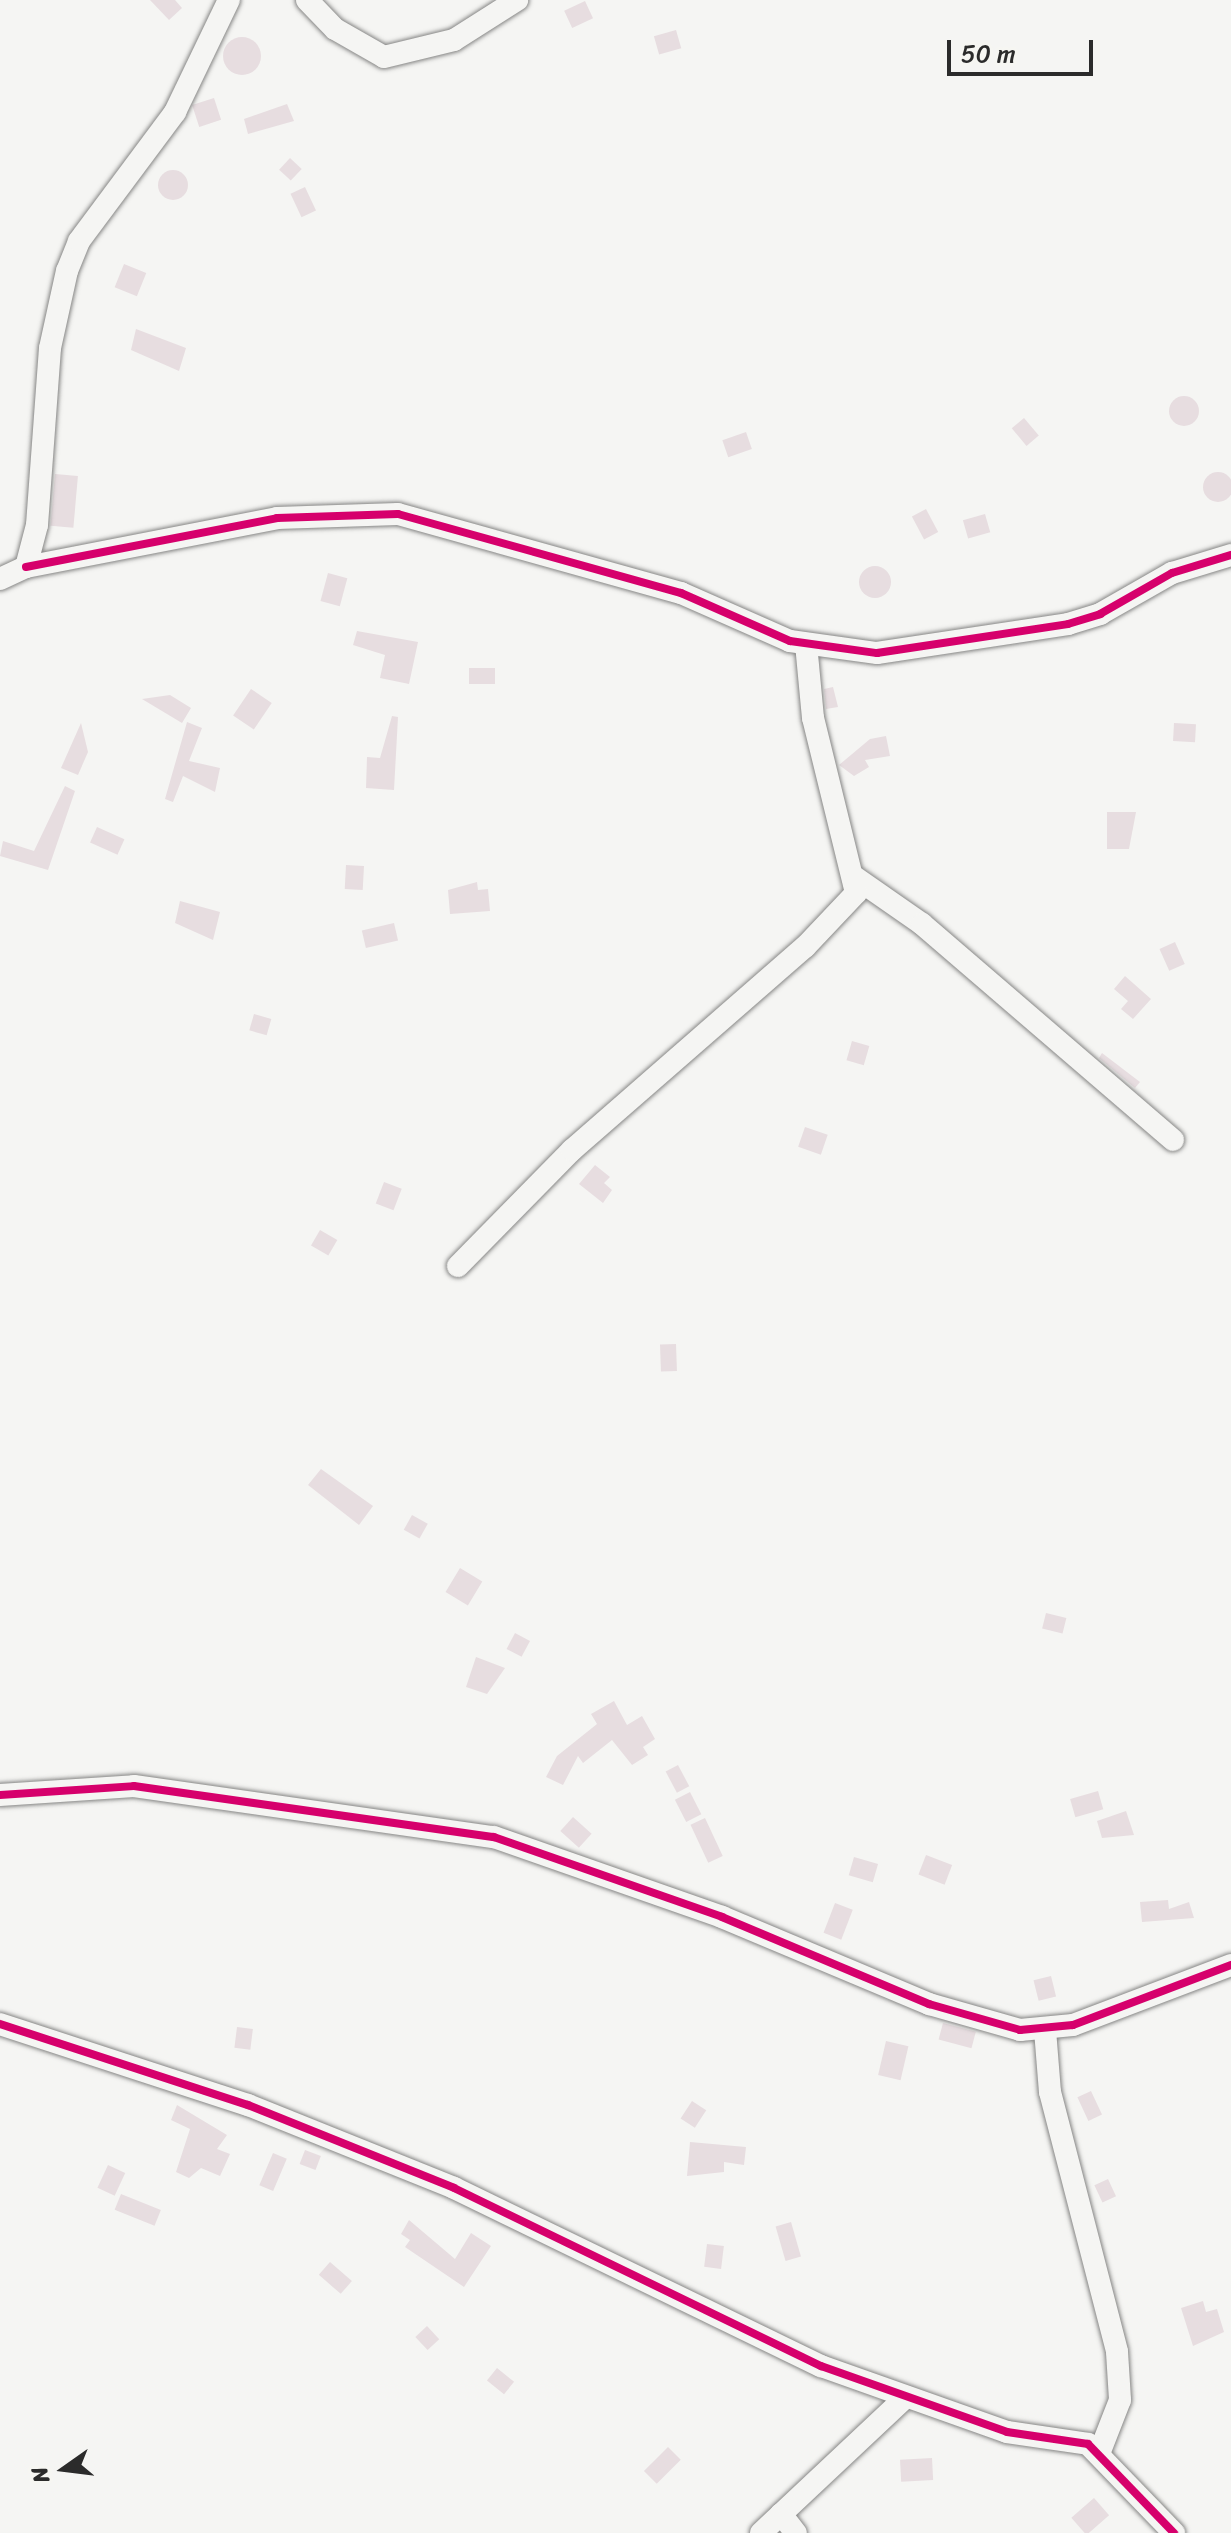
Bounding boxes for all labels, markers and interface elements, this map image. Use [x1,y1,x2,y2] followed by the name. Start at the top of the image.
[951,24,1097,74] scale bar
[961,33,1016,75] text: 50 m
[24,2429,104,2509] north arrow
[19,2463,61,2487] text: N

